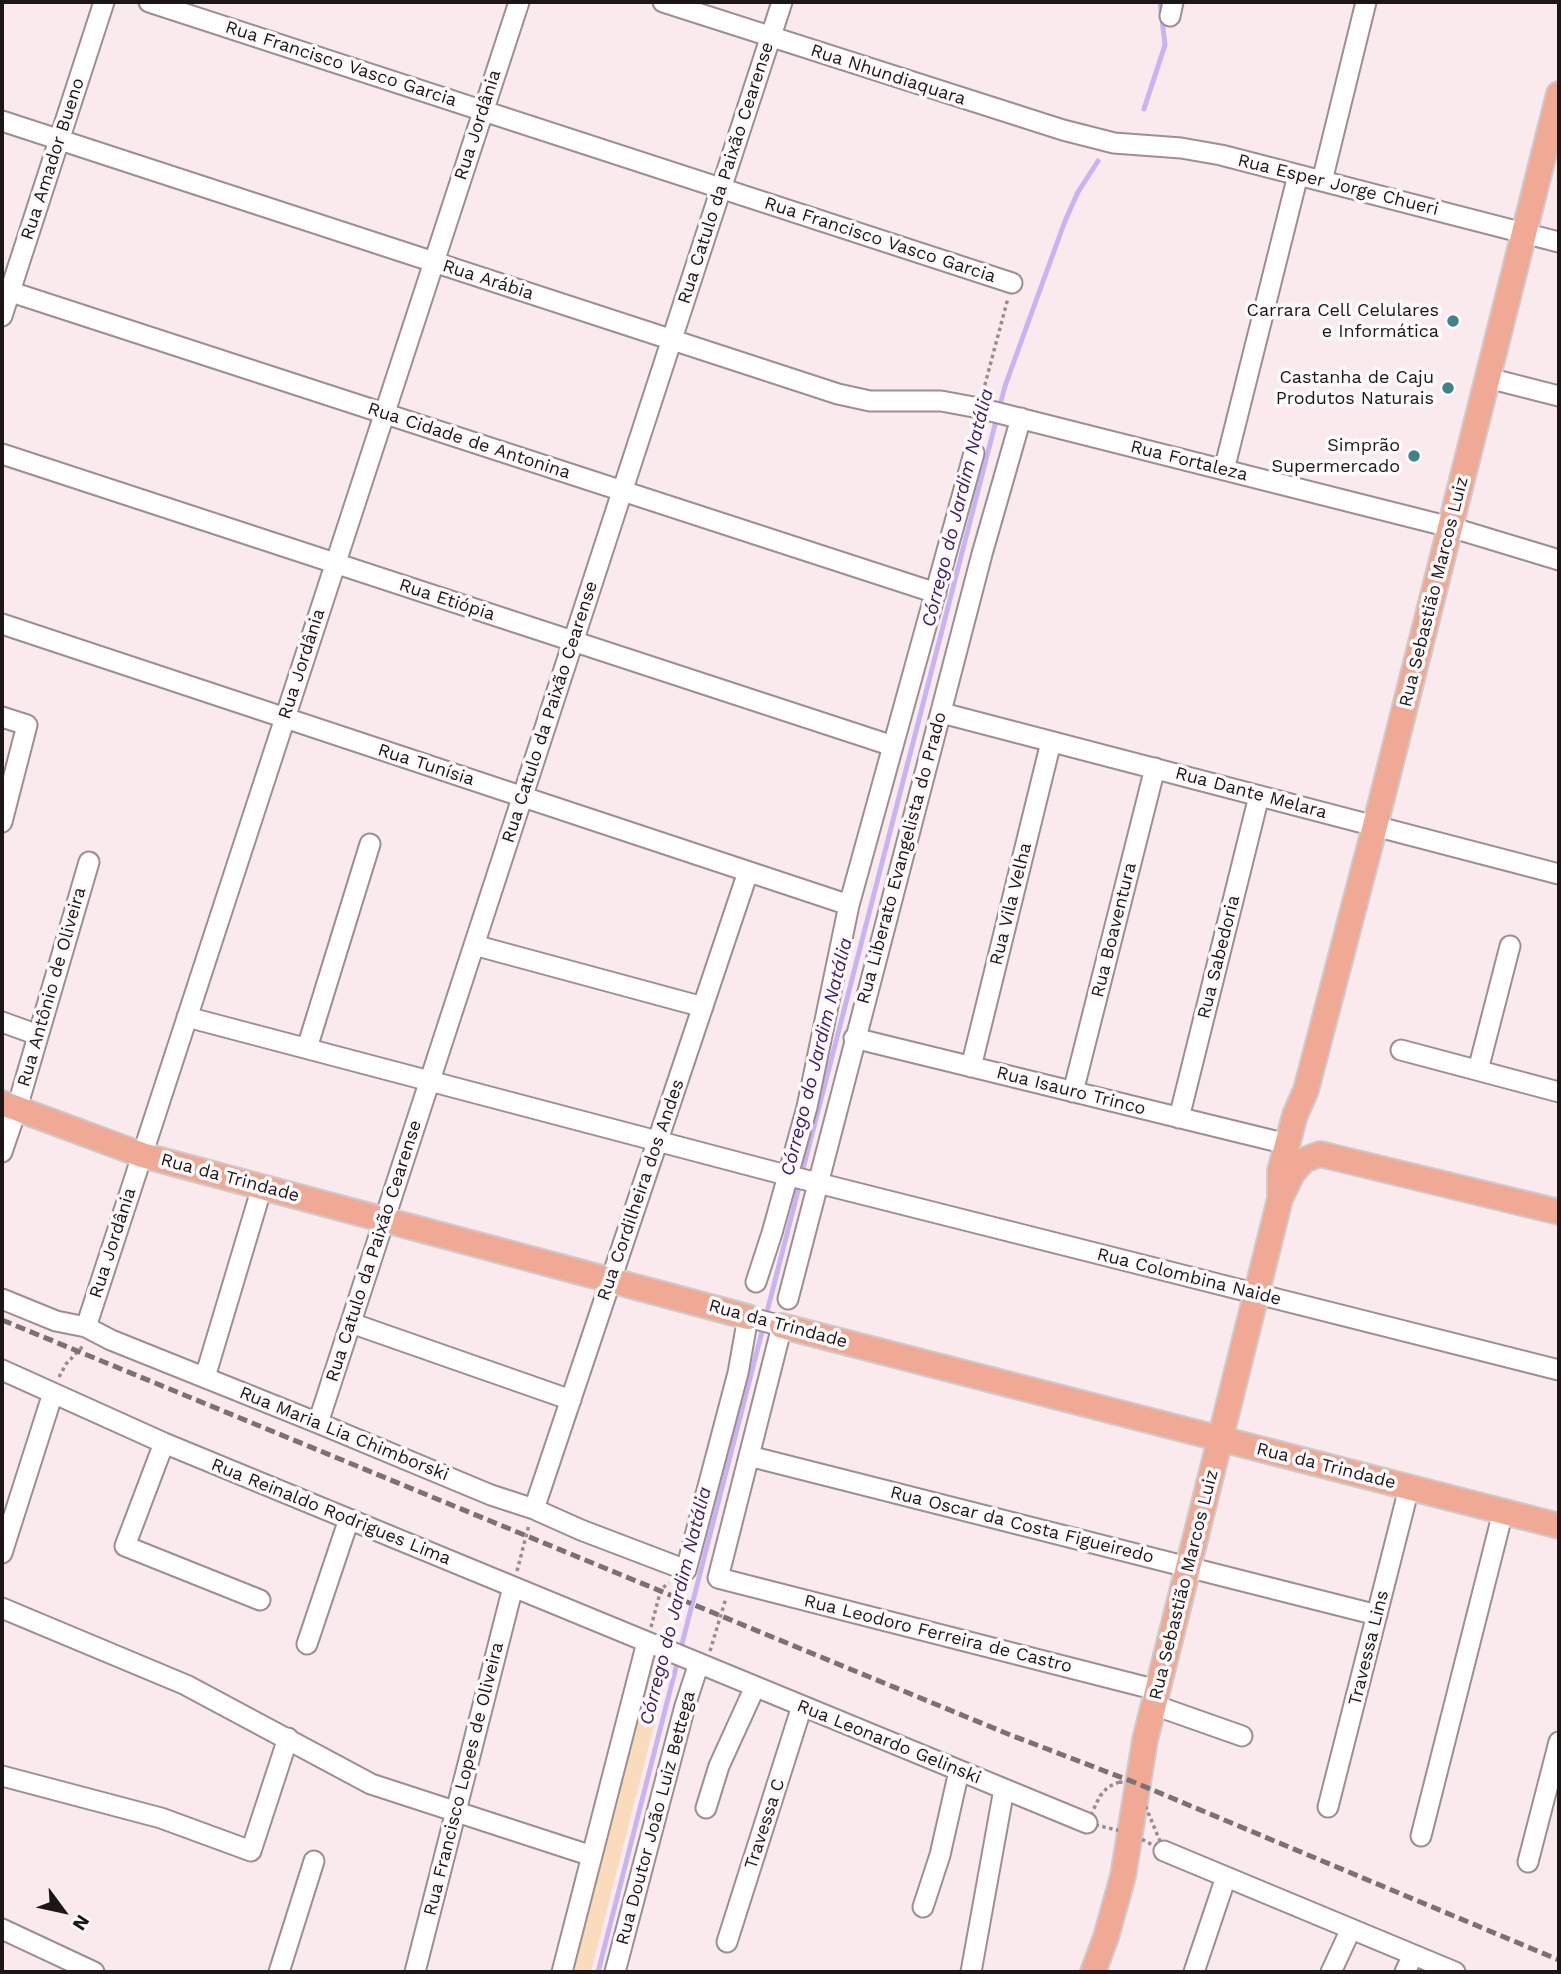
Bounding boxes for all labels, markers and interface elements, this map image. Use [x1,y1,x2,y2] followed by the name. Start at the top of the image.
[223,16,459,112] street label: Rua Francisco Vasco Garcia
[673,39,779,307] street label: Rua Catulo da Paixão Cearense
[808,40,968,110] street label: Rua Nhundiaquara
[450,67,506,183] street label: Rua Jordânia
[17,75,89,243] street label: Rua Amador Bueno
[1235,150,1441,220] street label: Rua Esper Jorge Chueri
[762,192,998,288] street label: Rua Francisco Vasco Garcia
[440,255,536,305] street label: Rua Arábia
[1247,300,1439,342] place label: Carrara Cell Celulares e Informática
[1445,313,1461,329] marker: Carrara Cell Celulares e Informática
[1276,367,1434,410] place label: Castanha de Caju Produtos Naturais
[1440,380,1456,396] marker: Castanha de Caju Produtos Naturais
[917,387,999,629] water label: Córrego do Jardim Natália
[365,398,573,484] street label: Rua Cidade de Antonina
[1271,435,1400,478] place label: Simprão Supermercado
[1128,436,1250,486] street label: Rua Fortaleza
[1406,448,1422,464] marker: Simprão Supermercado
[1395,475,1473,709] street label: Rua Sebastião Marcos Luiz
[396,574,498,626] street label: Rua Etiópia
[497,578,603,846] street label: Rua Catulo da Paixão Cearense
[274,606,330,722] street label: Rua Jordânia
[853,710,951,1006] street label: Rua Liberato Evangelista do Prado
[375,739,477,791] street label: Rua Tunísia
[1173,762,1329,824] street label: Rua Dante Melara
[985,840,1037,968] street label: Rua Vila Velha
[1087,860,1141,1000] street label: Rua Boaventura
[13,885,91,1089] street label: Rua Antônio de Oliveira
[1193,893,1245,1021] street label: Rua Sabedoria
[776,936,858,1178] water label: Córrego do Jardim Natália
[994,1062,1148,1120] street label: Rua Isauro Trinco
[593,1077,689,1303] street label: Rua Cordilheira dos Andes
[321,1117,427,1385] street label: Rua Catulo da Paixão Cearense
[158,1149,302,1207] street label: Rua da Trindade
[85,1185,141,1301] street label: Rua Jordânia
[1095,1244,1283,1310] street label: Rua Colombina Naide
[706,1295,850,1353] street label: Rua da Trindade
[236,1382,452,1486] street label: Rua Maria Lia Chimborski
[1254,1438,1398,1494] street label: Rua da Trindade
[208,1454,454,1570] street label: Rua Reinaldo Rodrigues Lima
[1145,1468,1223,1702] street label: Rua Sebastião Marcos Luiz
[888,1482,1156,1568] street label: Rua Oscar da Costa Figueiredo
[635,1485,717,1727] water label: Córrego do Jardim Natália
[1344,1588,1394,1708] street label: Travessa Lins
[802,1590,1074,1678] street label: Rua Leodoro Ferreira de Castro
[420,1640,508,1918] street label: Rua Francisco Lopes de Oliveira
[612,1689,700,1947] street label: Rua Doutor João Luiz Bettega
[794,1695,984,1789] street label: Rua Leonardo Gelinski
[740,1776,790,1872] street label: Travessa C
[28,1876,98,1946] north arrow
[68,1911,95,1935] text: N

